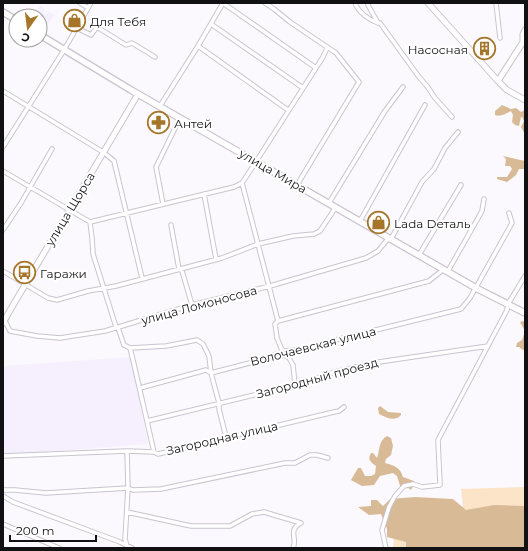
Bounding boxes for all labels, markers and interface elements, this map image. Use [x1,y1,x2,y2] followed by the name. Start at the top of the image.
[8,8,48,48] north arrow
[62,8,88,34] shop icon: Для Тебя
[90,14,146,29] place label: Для Тебя
[20,30,31,45] text: С
[471,36,497,62] building icon: Насосная
[408,42,468,57] place label: Насосная
[146,110,172,136] pharmacy icon: Антей
[174,116,212,131] place label: Антей
[236,145,309,196] street label: улица Мира
[42,169,98,249] street label: улица Щорса
[366,210,392,236] shop icon: Lada Dеталь
[394,216,471,231] place label: Lada Dеталь
[12,260,38,286] bus stop icon: Гаражи
[40,266,87,281] place label: Гаражи
[139,282,258,328] street label: улица Ломоносова
[249,323,377,369] street label: Волочаевская улица
[254,354,380,402] street label: Загородный проезд
[165,418,279,458] street label: Загородная улица
[10,517,96,543] scale bar
[16,523,55,538] text: 200 m

